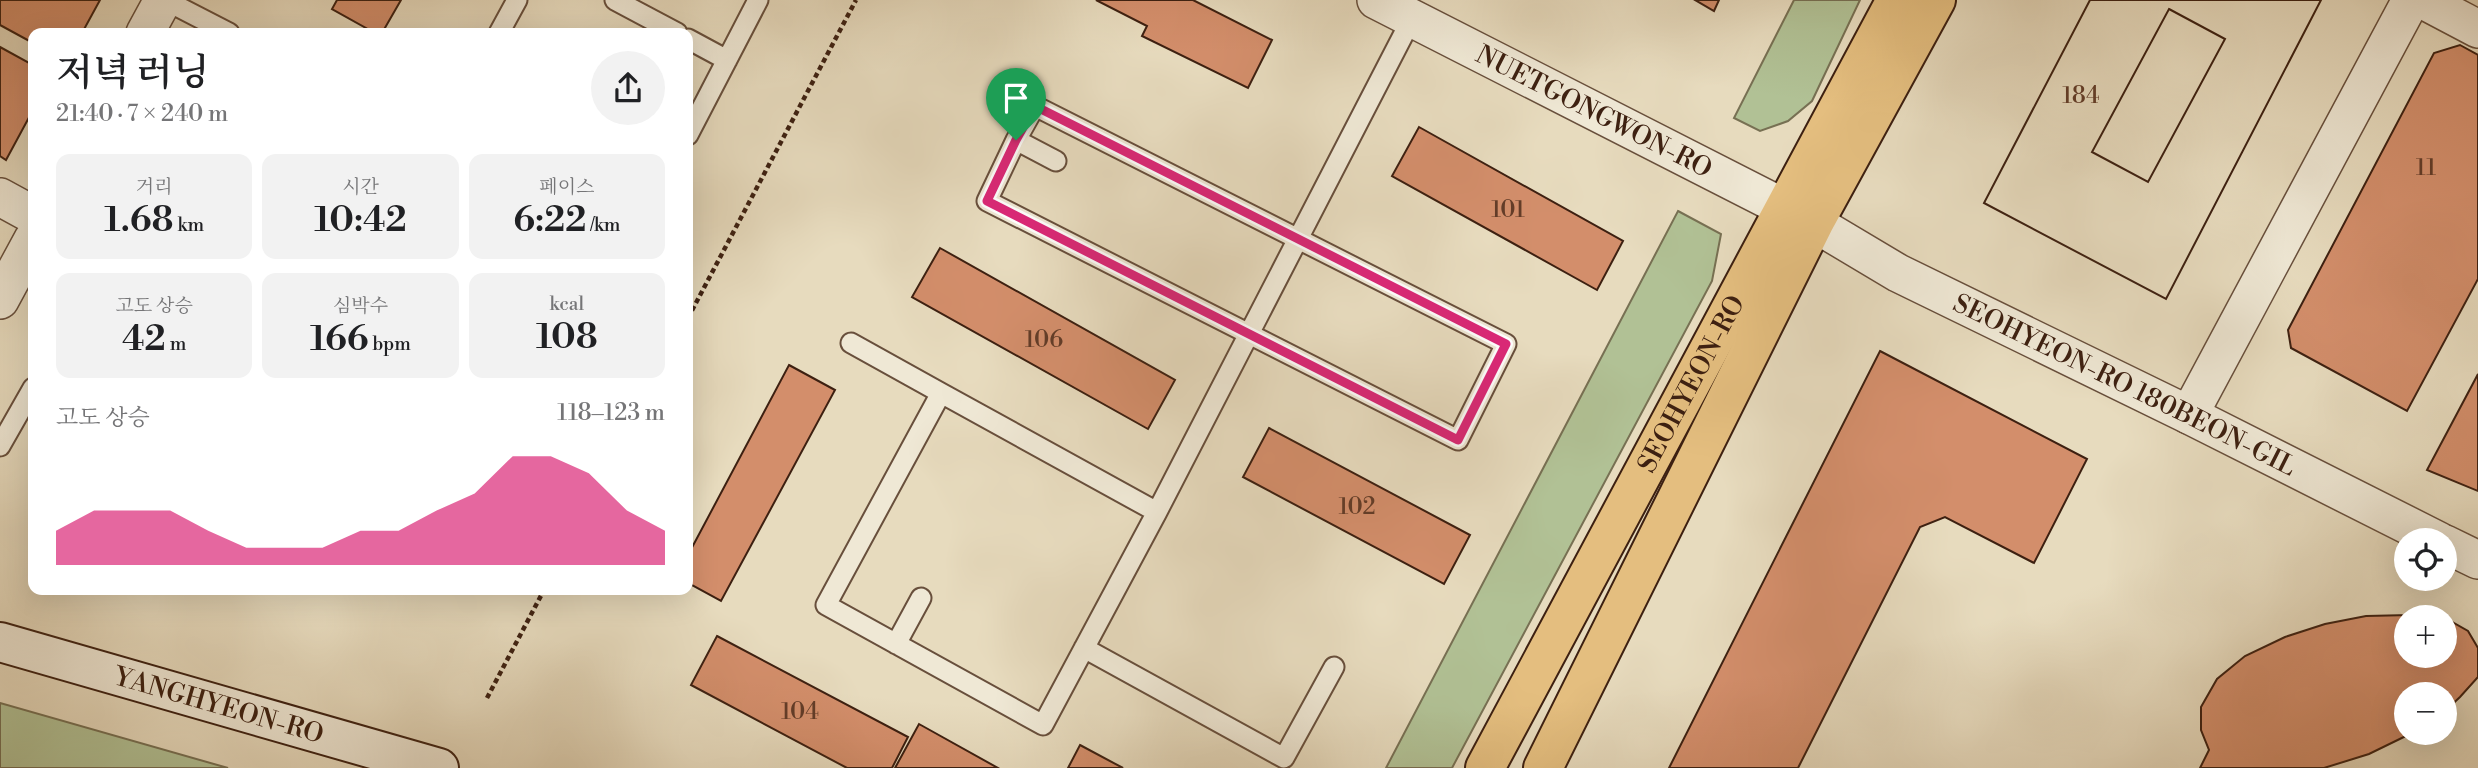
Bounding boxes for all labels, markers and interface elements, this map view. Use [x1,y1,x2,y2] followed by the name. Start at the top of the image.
[1470,39,1717,185] street label: NUETGONGWON-RO
[56,50,209,97] text: 저녁 러닝
[591,51,665,125] button: share
[986,68,1046,140] pin
[997,79,1035,117] icon: arrive
[2062,82,2100,110] house number: 184
[56,100,228,128] text: 21:40 · 7 × 240 m
[2416,154,2436,182] house number: 11
[136,175,173,199] text: 거리
[342,175,379,199] text: 시간
[539,175,594,199] text: 페이스
[1491,196,1525,224] house number: 101
[104,199,174,242] text: 1.68
[314,199,407,242] text: 10:42
[513,199,586,242] text: 6:22
[174,213,204,237] text: km
[586,213,621,237] text: /km
[1948,287,2301,483] street label: SEOHYEON-RO 180BEON-GIL
[1631,290,1752,478] street label: SEOHYEON-RO
[550,292,584,316] text: kcal
[115,294,193,318] text: 고도 상승
[333,294,388,318] text: 심박수
[536,316,598,359] text: 108
[122,318,166,361] text: 42
[310,318,369,361] text: 166
[1025,326,1063,354] house number: 106
[166,332,186,356] text: m
[369,332,411,356] text: bpm
[557,399,665,427] text: 118–123 m
[56,404,150,432] text: 고도 상승
[1338,493,1376,521] house number: 102
[2394,528,2457,745] map controls
[2394,528,2457,591] button: locate
[2394,605,2457,668] button: +
[109,660,327,751] street label: YANGHYEON-RO
[2394,682,2457,745] button: −
[781,698,819,726] house number: 104

